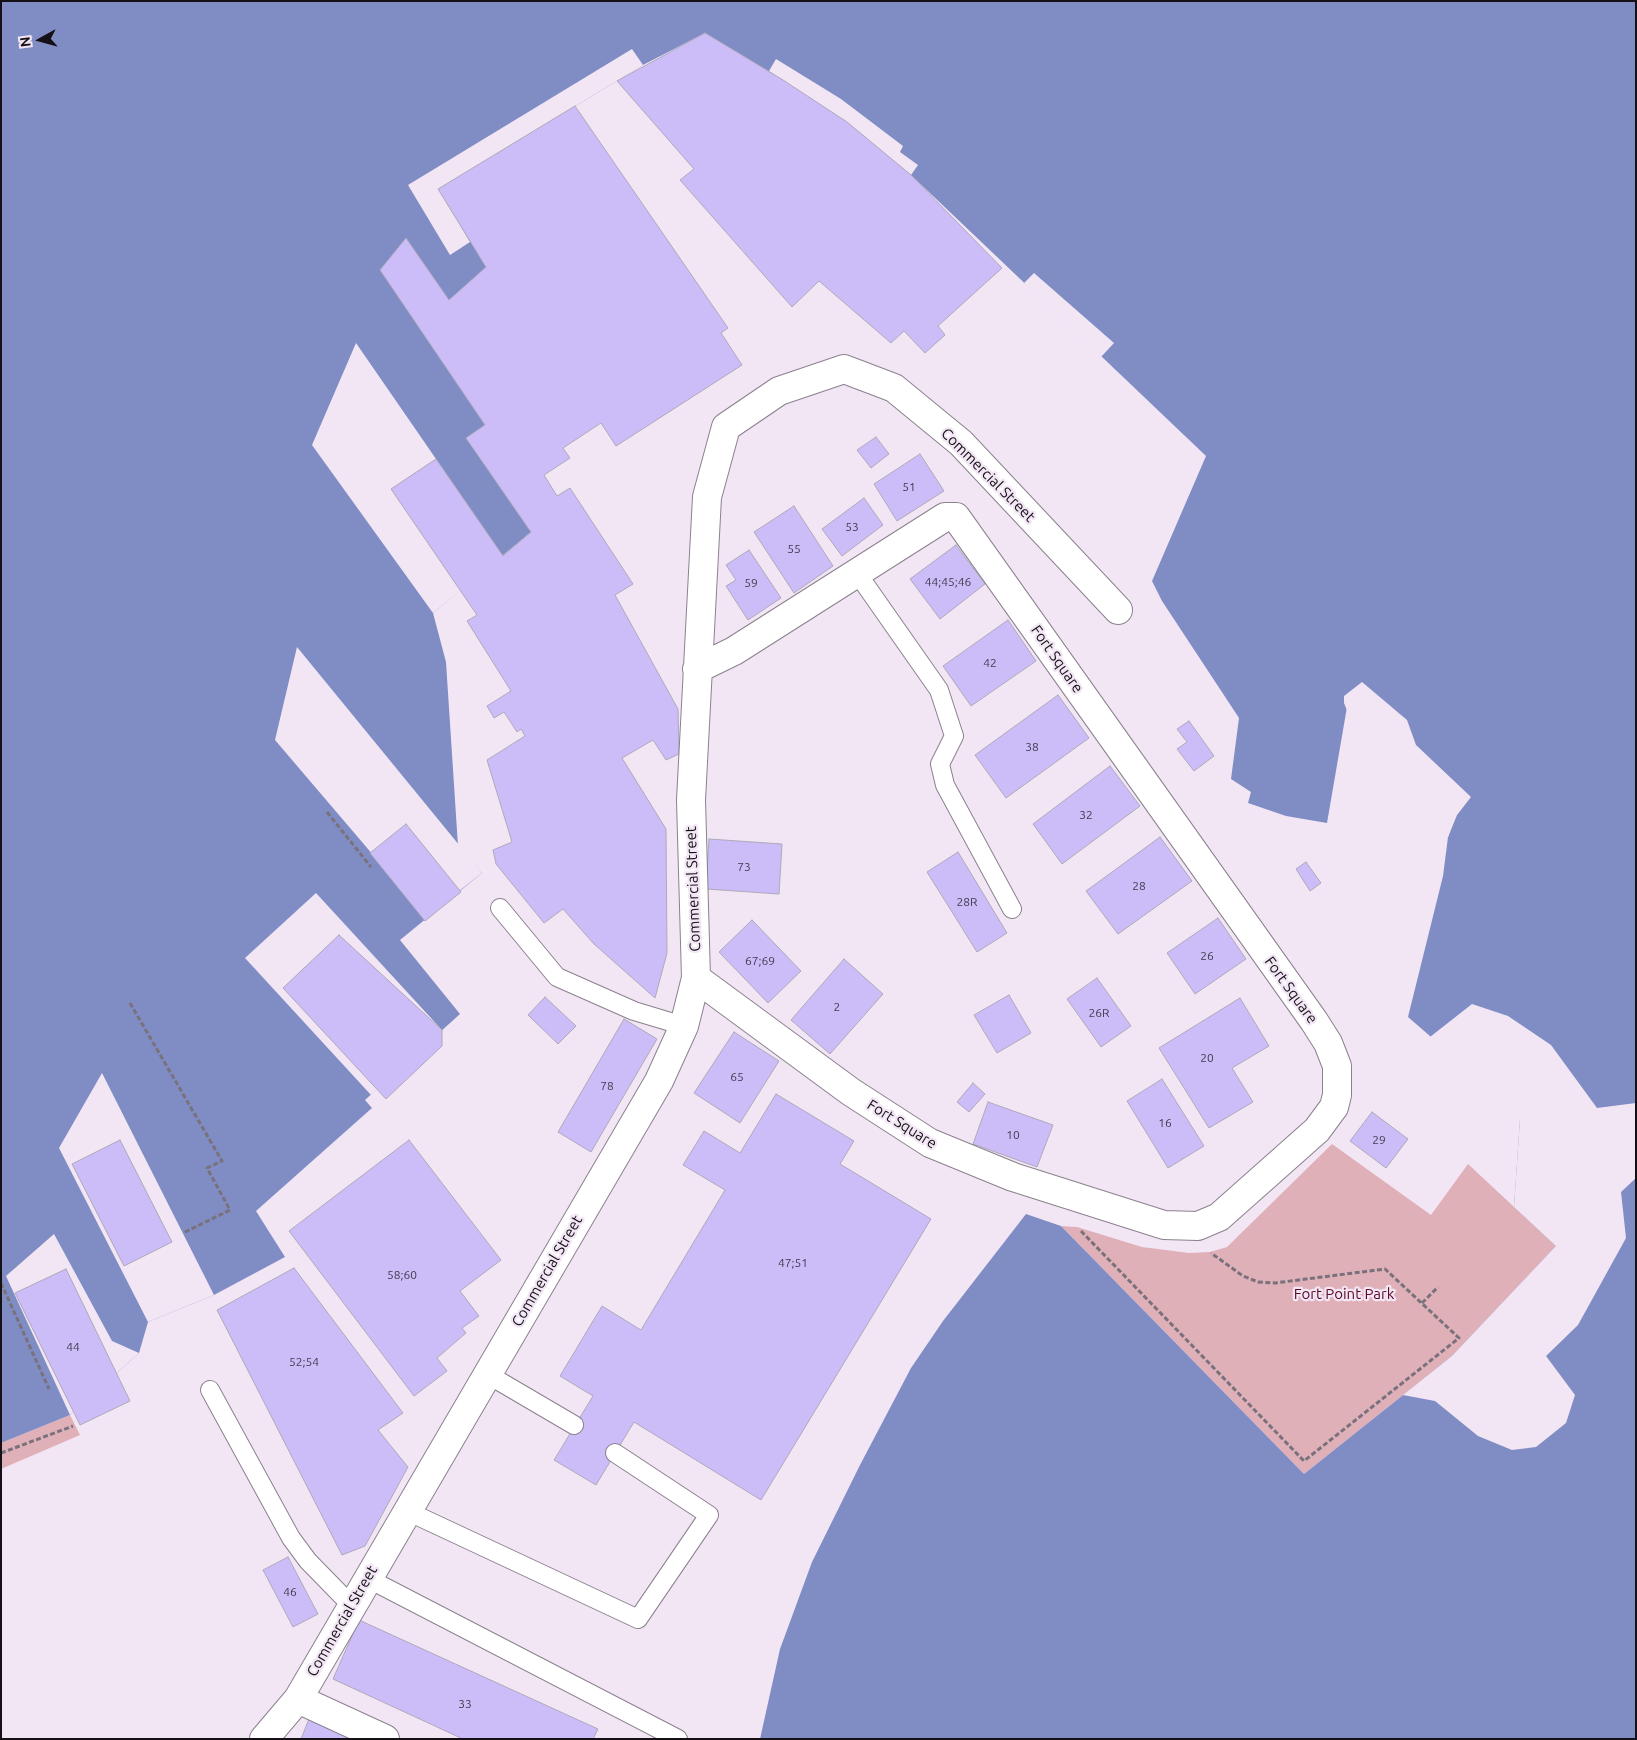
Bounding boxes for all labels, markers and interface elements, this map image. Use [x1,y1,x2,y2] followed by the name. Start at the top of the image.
[15,15,65,65] north arrow
[17,36,34,48] text: N
[937,424,1039,526] street label: Commercial Street
[902,480,916,494] house number: 51
[845,520,859,534] house number: 53
[787,542,801,556] house number: 55
[925,575,971,589] house number: 44;45;46
[744,576,758,590] house number: 59
[1027,622,1087,696] street label: Fort Square
[983,656,997,670] house number: 42
[1025,740,1039,754] house number: 38
[1079,808,1093,822] house number: 32
[682,826,704,952] street label: Commercial Street
[737,860,751,874] house number: 73
[1132,879,1146,893] house number: 28
[956,895,978,909] house number: 28R
[1200,949,1214,963] house number: 26
[1261,953,1321,1027] street label: Fort Square
[745,954,775,968] house number: 67;69
[834,1000,840,1014] house number: 2
[1088,1006,1110,1020] house number: 26R
[1200,1051,1214,1065] house number: 20
[730,1070,744,1084] house number: 65
[600,1079,614,1093] house number: 78
[864,1096,940,1152] street label: Fort Square
[1158,1116,1172,1130] house number: 16
[1006,1128,1020,1142] house number: 10
[1372,1133,1386,1147] house number: 29
[508,1212,586,1330] street label: Commercial Street
[778,1256,808,1270] house number: 47;51
[387,1268,417,1282] house number: 58;60
[1294,1285,1394,1303] park label: Fort Point Park
[66,1340,80,1354] house number: 44
[289,1355,319,1369] house number: 52;54
[303,1562,381,1680] street label: Commercial Street
[283,1585,297,1599] house number: 46
[458,1697,472,1711] house number: 33

